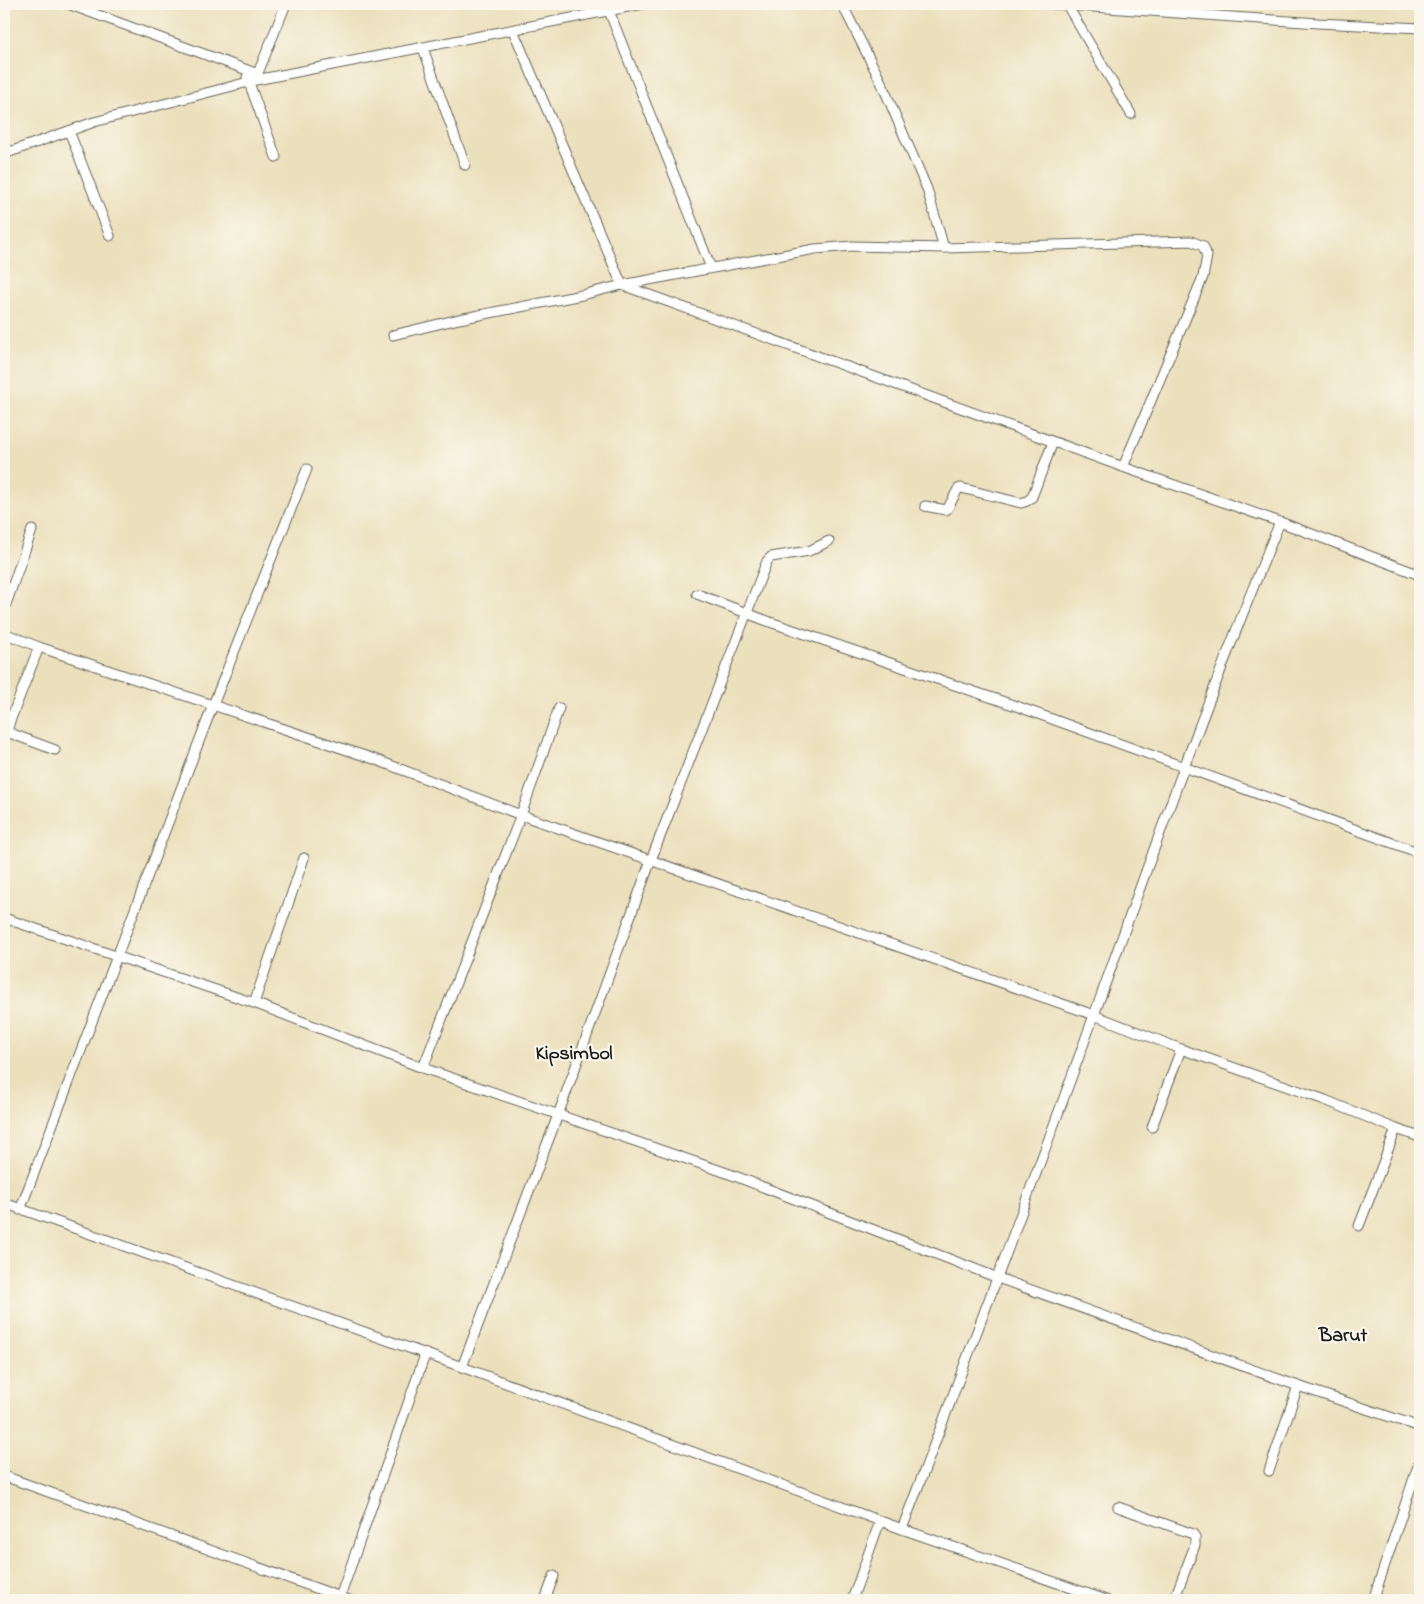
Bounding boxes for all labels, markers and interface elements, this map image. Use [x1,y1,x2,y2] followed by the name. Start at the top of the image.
[535,1040,613,1069] district label: Kipsimbol
[1318,1322,1368,1351] district label: Barut

